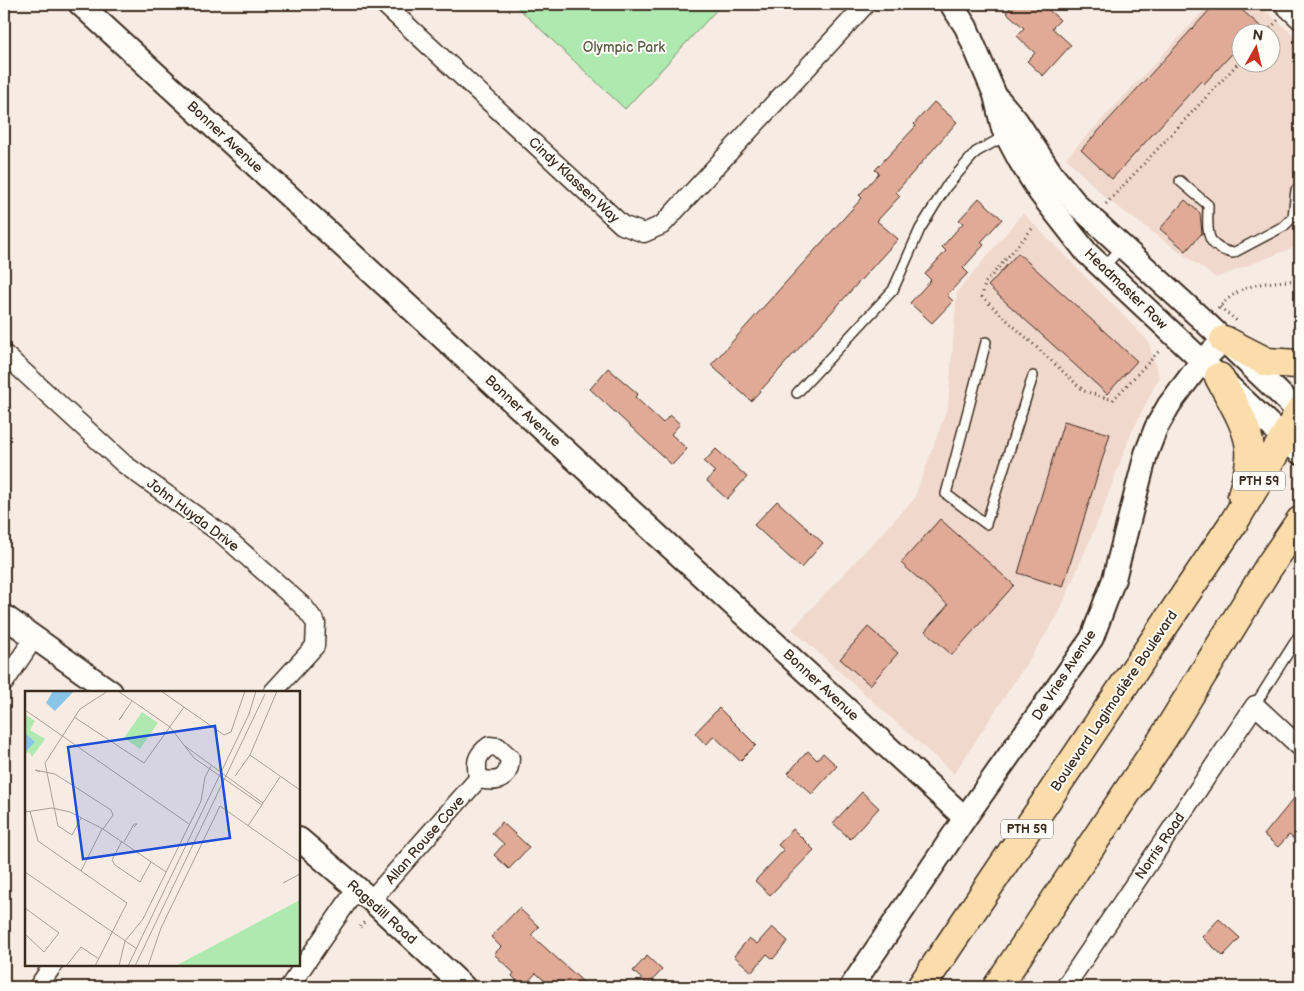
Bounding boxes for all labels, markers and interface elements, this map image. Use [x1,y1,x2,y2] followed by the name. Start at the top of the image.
[1232,22,1282,72] north arrow
[1251,26,1264,45] text: N
[583,39,665,56] park label: Olympic Park
[184,98,266,176] street label: Bonner Avenue
[525,134,623,227] street label: Cindy Klassen Way
[1081,245,1172,333] street label: Headmaster Row
[482,372,564,450] street label: Bonner Avenue
[1233,472,1285,491] road number: PTH 59
[144,475,242,555] street label: John Huyda Drive
[1047,607,1181,795] street label: Boulevard Lagimodière Boulevard
[1028,626,1100,724] street label: De Vries Avenue
[780,646,862,724] street label: Bonner Avenue
[25,691,300,966] inset map
[382,792,468,888] street label: Allan Rouse Cove
[1132,810,1188,882] street label: Norris Road
[1001,820,1053,839] road number: PTH 59
[344,876,420,948] street label: Ragsdill Road

